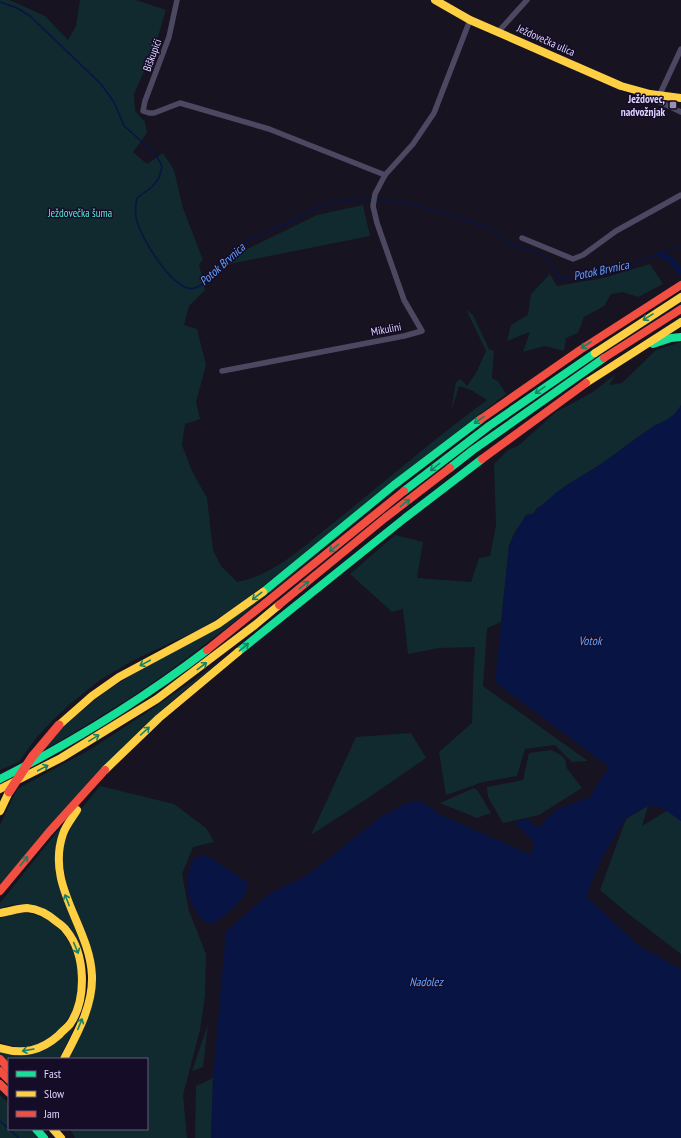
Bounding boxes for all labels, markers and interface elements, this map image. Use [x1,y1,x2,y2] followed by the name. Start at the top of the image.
[514,21,577,59] street label: Ježdovečka ulica
[140,37,164,73] street label: Biškupići
[621,92,665,119] place label: Ježdovec, nadvožnjak
[668,100,678,110] marker: Ježdovec, nadvožnjak
[47,206,112,220] park label: Ježdovečka šuma
[196,239,249,288] water label: Potok Brvnica
[572,257,631,283] water label: Potok Brvnica
[642,314,654,322] one-way arrow
[370,319,402,339] street label: Mikulini
[581,341,592,349] one-way arrow
[535,386,546,394] one-way arrow
[474,416,485,424] one-way arrow
[430,462,441,471] one-way arrow
[399,499,410,507] one-way arrow
[328,543,339,552] one-way arrow
[298,580,309,589] one-way arrow
[251,592,262,600] one-way arrow
[578,633,603,648] water label: Votok
[239,643,250,652] one-way arrow
[139,659,151,667] one-way arrow
[197,662,208,670] one-way arrow
[140,727,150,736] one-way arrow
[88,734,100,742] one-way arrow
[37,763,49,771] one-way arrow
[20,855,29,866] one-way arrow
[63,894,71,906] one-way arrow
[73,942,81,954] one-way arrow
[409,974,444,989] water label: Nadolez
[77,1018,85,1030] one-way arrow
[22,1047,35,1055] one-way arrow
[8,1058,148,1130] legend
[44,1066,62,1081] text: Fast
[44,1086,65,1101] text: Slow
[43,1106,60,1121] text: Jam

